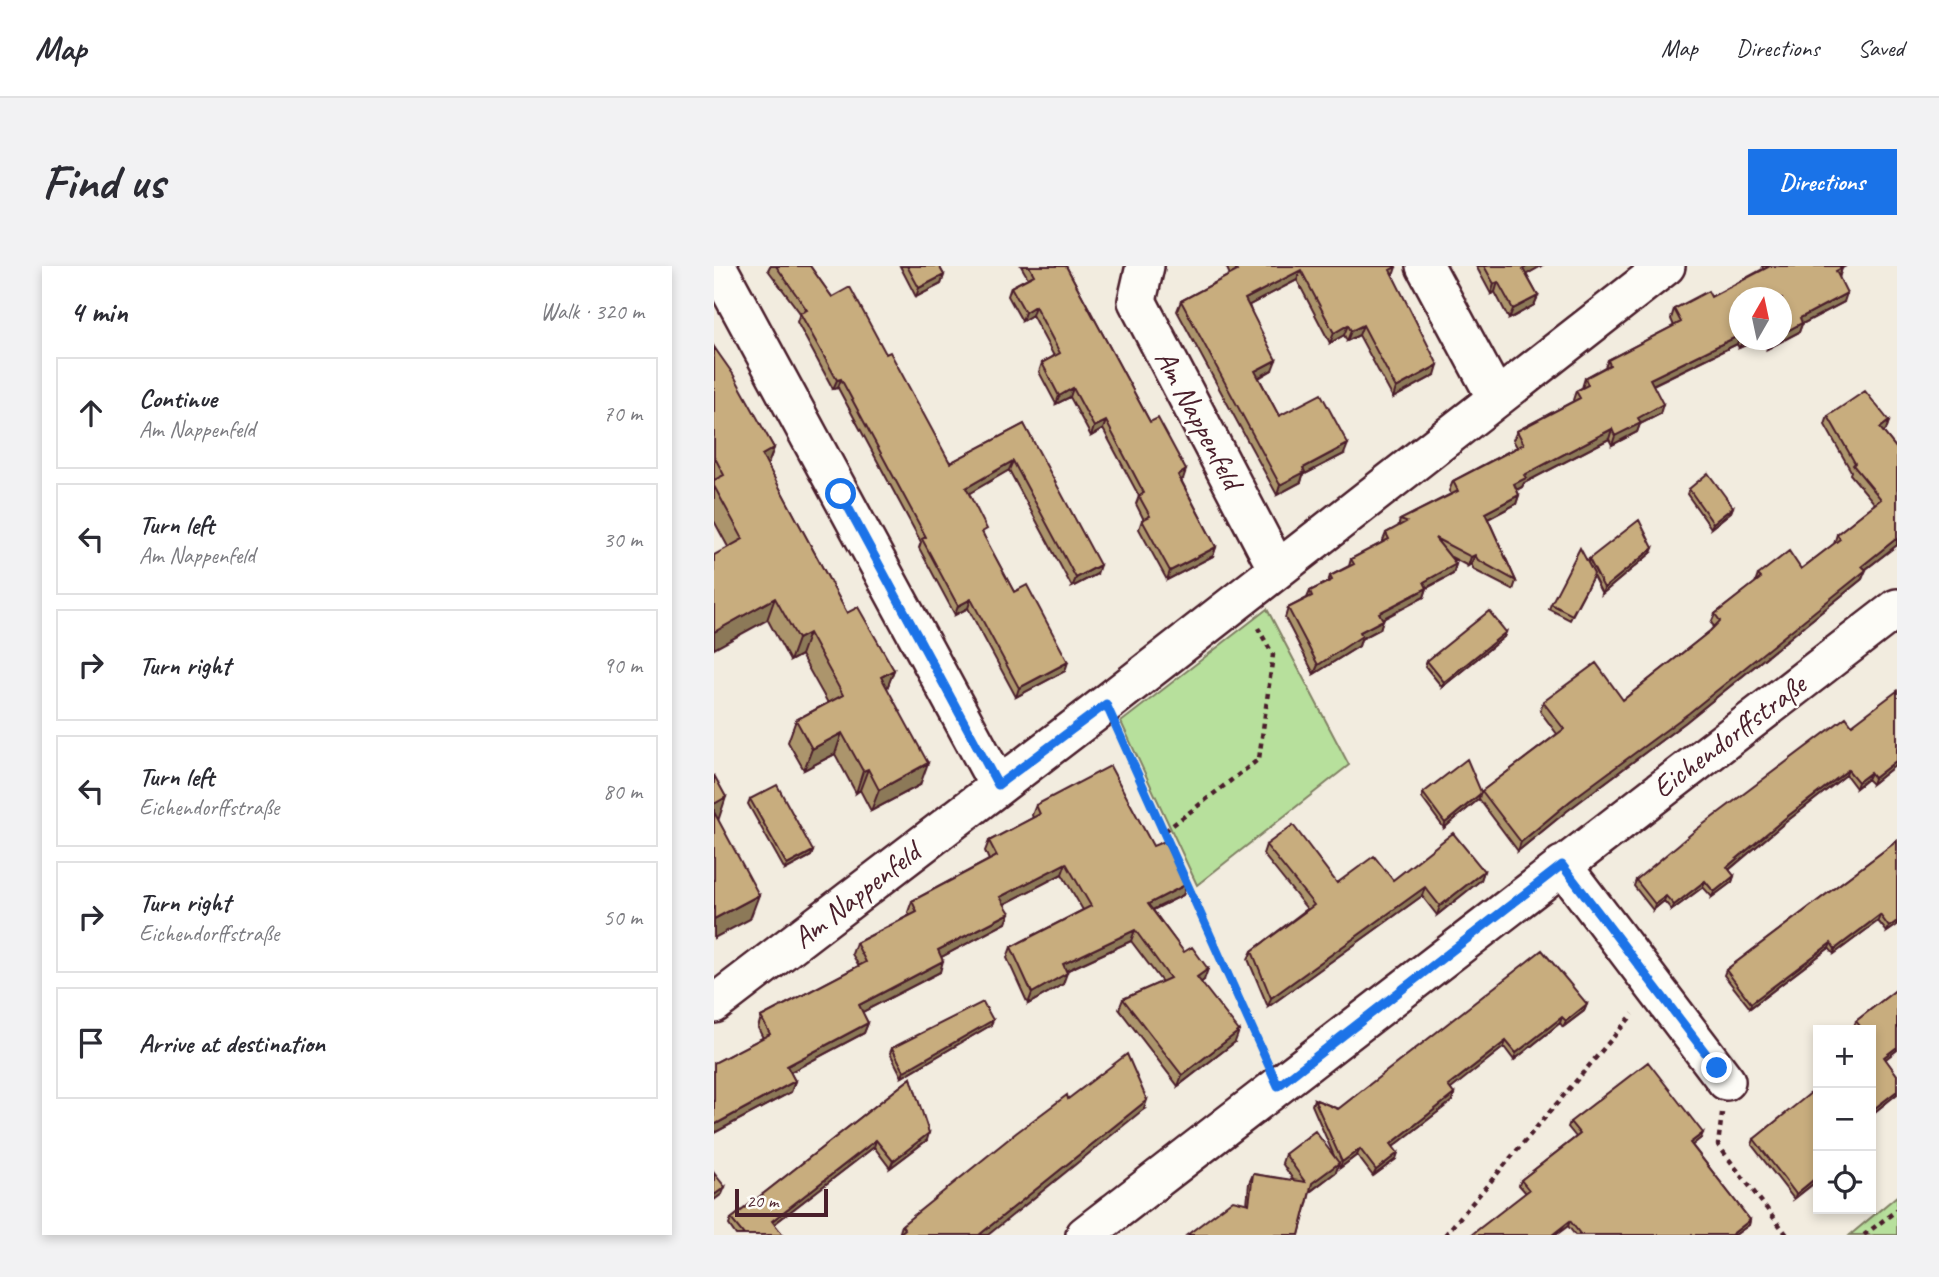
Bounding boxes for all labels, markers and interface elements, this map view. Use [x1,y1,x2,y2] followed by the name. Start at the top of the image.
[35,27,86,69] text: Map
[1661,33,1698,63] text: Map
[1736,33,1819,63] text: Directions
[1857,33,1904,63] text: Saved
[1748,149,1897,215] button: Directions
[42,151,164,213] text: Find us
[1729,287,1792,350] north arrow
[70,293,127,331] text: 4 min
[540,297,644,326] text: Walk · 320 m
[1147,343,1253,499] street label: Am Nappenfeld
[139,382,217,415] text: Continue
[72,394,110,432] icon: ahead
[603,399,642,428] text: 70 m
[139,415,255,444] text: Am Nappenfeld
[825,478,856,509] route start
[139,508,214,541] text: Turn left
[72,520,110,558] icon: left
[603,525,642,554] text: 30 m
[139,541,255,570] text: Am Nappenfeld
[72,646,110,684] icon: right
[139,649,230,682] text: Turn right
[603,651,642,680] text: 90 m
[1645,664,1815,806] street label: Eichendorffstraße
[139,760,214,793] text: Turn left
[72,772,110,810] icon: left
[603,777,642,806] text: 80 m
[139,793,279,822] text: Eichendorffstraße
[785,831,931,957] street label: Am Nappenfeld
[139,886,230,919] text: Turn right
[72,898,110,936] icon: right
[603,903,642,932] text: 50 m
[139,919,279,948] text: Eichendorffstraße
[72,1024,110,1062] icon: arrive
[1813,1025,1876,1214] map controls
[1813,1025,1876,1088] button: +
[139,1027,325,1060] text: Arrive at destination
[1701,1052,1732,1083] route end
[1813,1088,1876,1151] button: −
[1813,1151,1876,1214] button: locate
[735,1186,828,1218] scale bar
[746,1189,778,1213] text: 20 m

